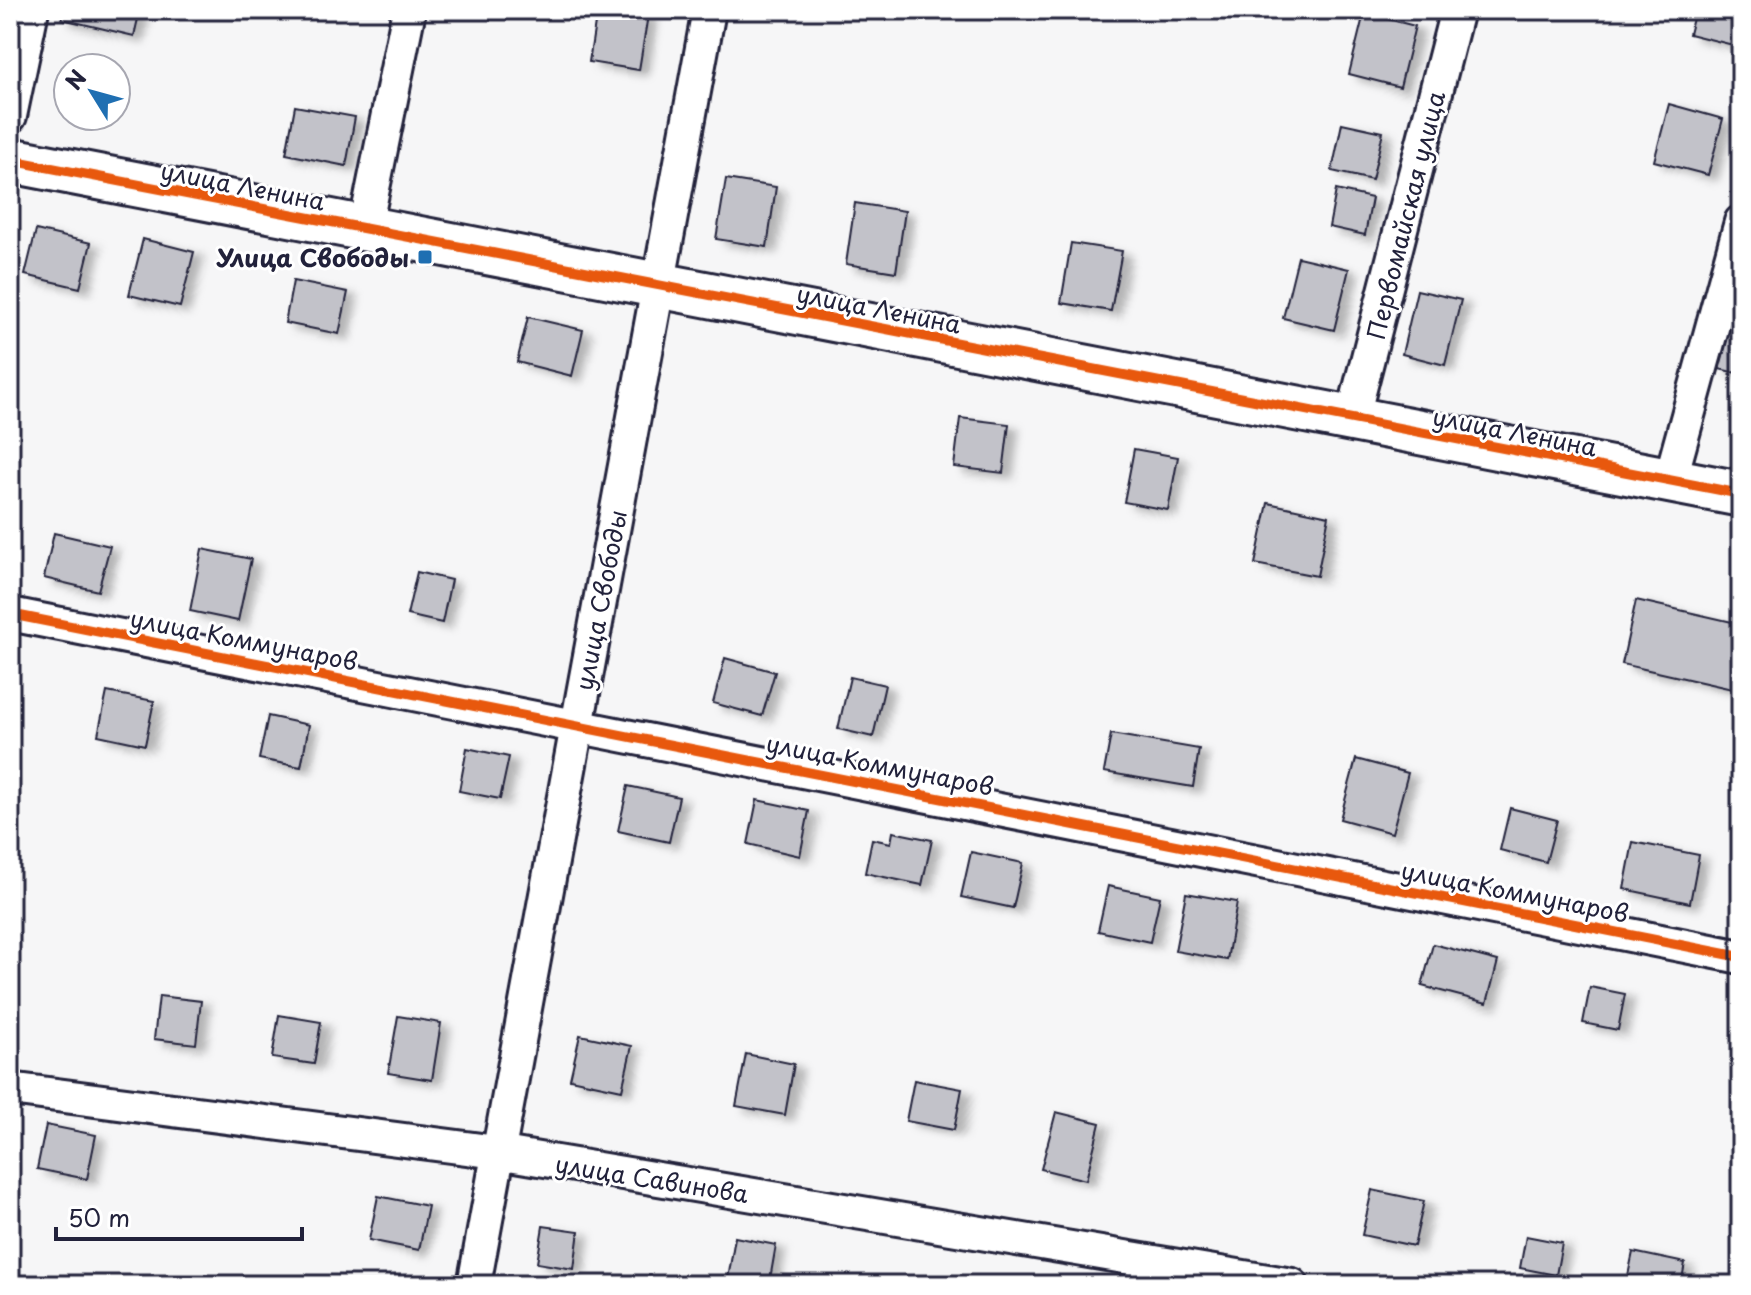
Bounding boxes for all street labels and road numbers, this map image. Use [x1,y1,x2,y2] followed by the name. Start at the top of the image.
[1357,87,1453,343] street label: Первомайская улица
[158,151,328,219] street label: улица Ленина
[794,274,964,342] street label: улица Ленина
[1430,397,1600,465] street label: улица Ленина
[565,507,635,693] street label: улица Свободы
[127,599,361,679] street label: улица Коммунаров
[763,724,997,804] street label: улица Коммунаров
[1398,851,1632,931] street label: улица Коммунаров
[553,1145,751,1211] street label: улица Савинова

